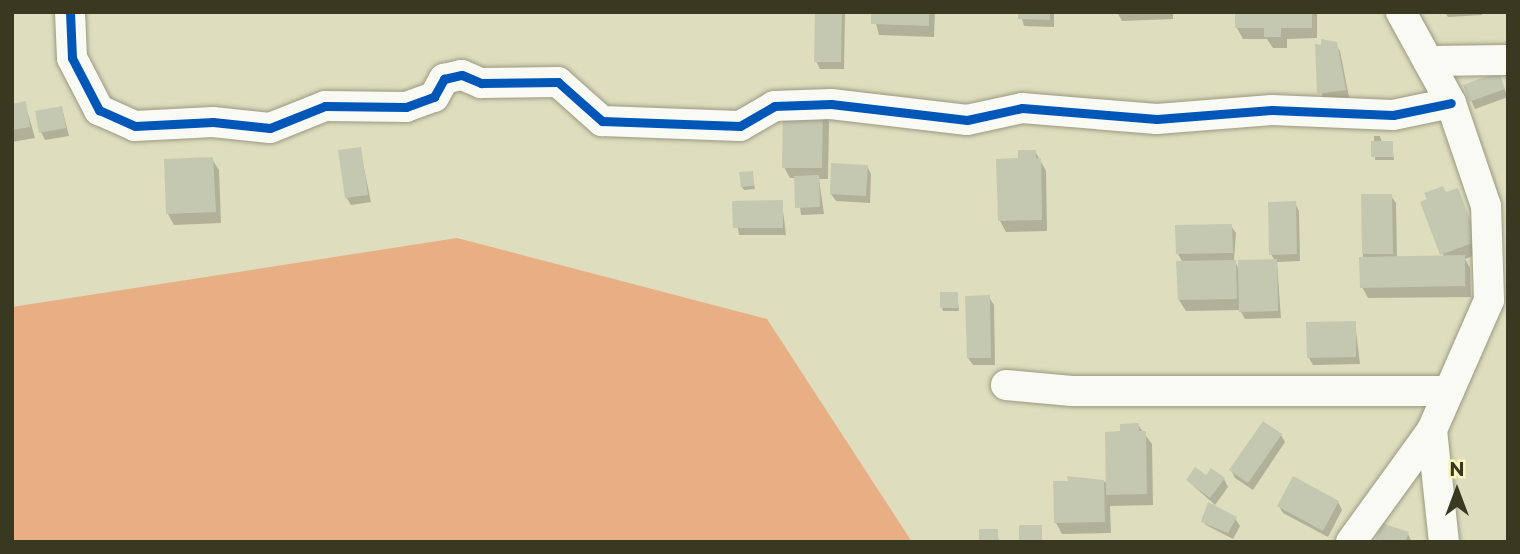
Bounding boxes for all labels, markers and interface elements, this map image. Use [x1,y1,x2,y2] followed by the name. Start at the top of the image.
[1422,456,1492,526] north arrow
[1449,458,1465,481] text: N

